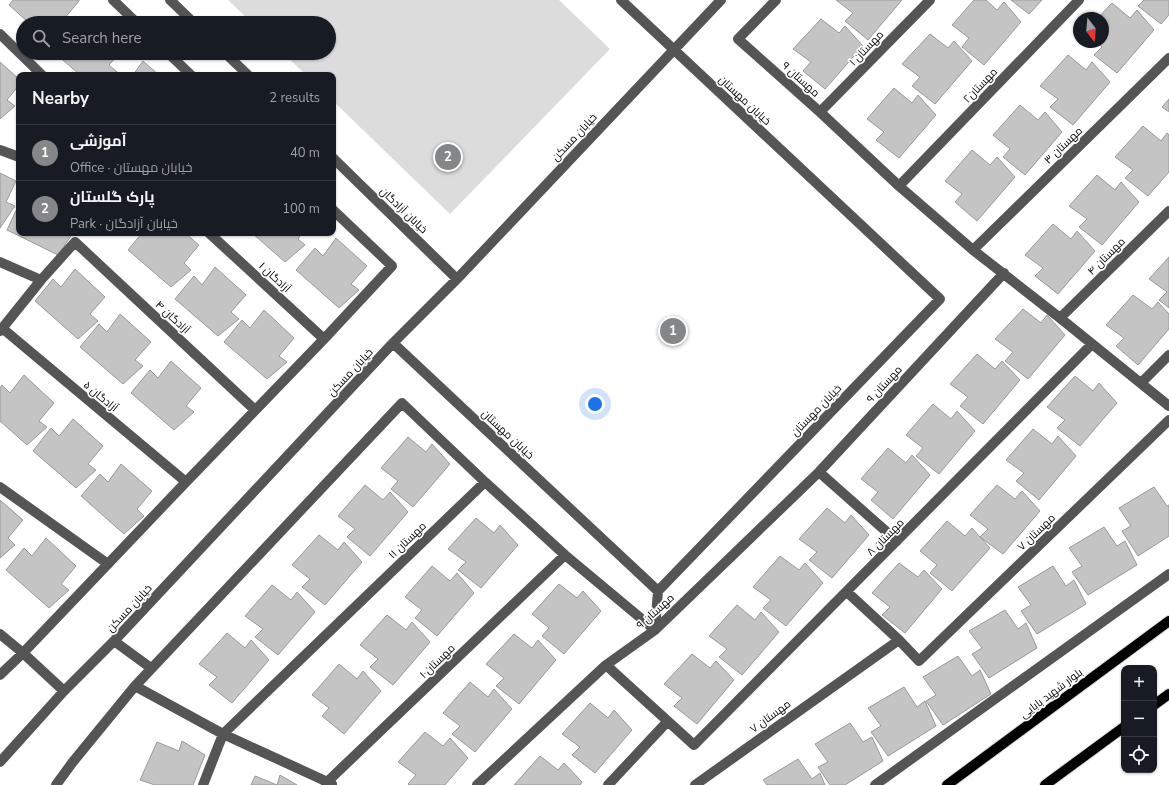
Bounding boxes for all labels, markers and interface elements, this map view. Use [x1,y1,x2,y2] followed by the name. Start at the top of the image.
[1073,12,1109,48] north arrow
[16,16,336,60] search box
[30,27,52,49] icon: search
[846,27,887,69] street label: مهستان ۱
[62,28,142,48] text: Search here
[779,58,823,100] street label: مهستان ۹
[960,65,1001,106] street label: مهستان۲
[715,72,774,129] street label: خیابان مهستان
[32,87,89,110] text: Nearby
[269,89,320,107] text: 2 results
[548,110,600,165] street label: خیابان مسکن
[1041,123,1086,167] street label: مهستان ۳
[70,131,126,151] text: آموزشی
[435,142,461,172] pin: 2
[41,144,49,162] text: 1
[290,144,320,162] text: 40 m
[70,159,192,177] text: Office · خیابان مهستان
[376,184,431,237] street label: خیابان آزادگان
[70,187,155,207] text: پارک گلستان
[41,200,49,218] text: 2
[282,200,320,218] text: 100 m
[70,215,178,233] text: Park · خیابان آزادگان
[1084,234,1129,279] street label: مهستان ۴
[256,259,294,296] street label: آزادگان ۱
[152,297,193,337] street label: آزادگان ۴
[660,316,686,346] pin: 1
[324,345,376,400] street label: خیابان مسکن
[863,362,906,406] street label: مهستان ۹
[80,377,121,415] street label: آزادگان ۵
[788,381,845,439] street label: خیابان مهستان
[585,394,605,414] your location
[478,406,537,463] street label: خیابان مهستان
[1014,511,1059,554] street label: مهستان ۷
[863,515,907,559] street label: مهستان ۸
[385,519,430,562] street label: مهستان ۱۱
[103,581,155,636] street label: خیابان مسکن
[633,590,677,632] street label: مهستان ۹
[416,641,458,682] street label: مهستان۱۰
[1017,665,1086,722] street label: بلوار شهید بابایی
[1121,665,1157,773] map controls
[1121,665,1157,701] button: +
[747,696,794,736] street label: مهستان ۷
[1121,701,1157,737] button: −
[1121,737,1157,773] button: locate

